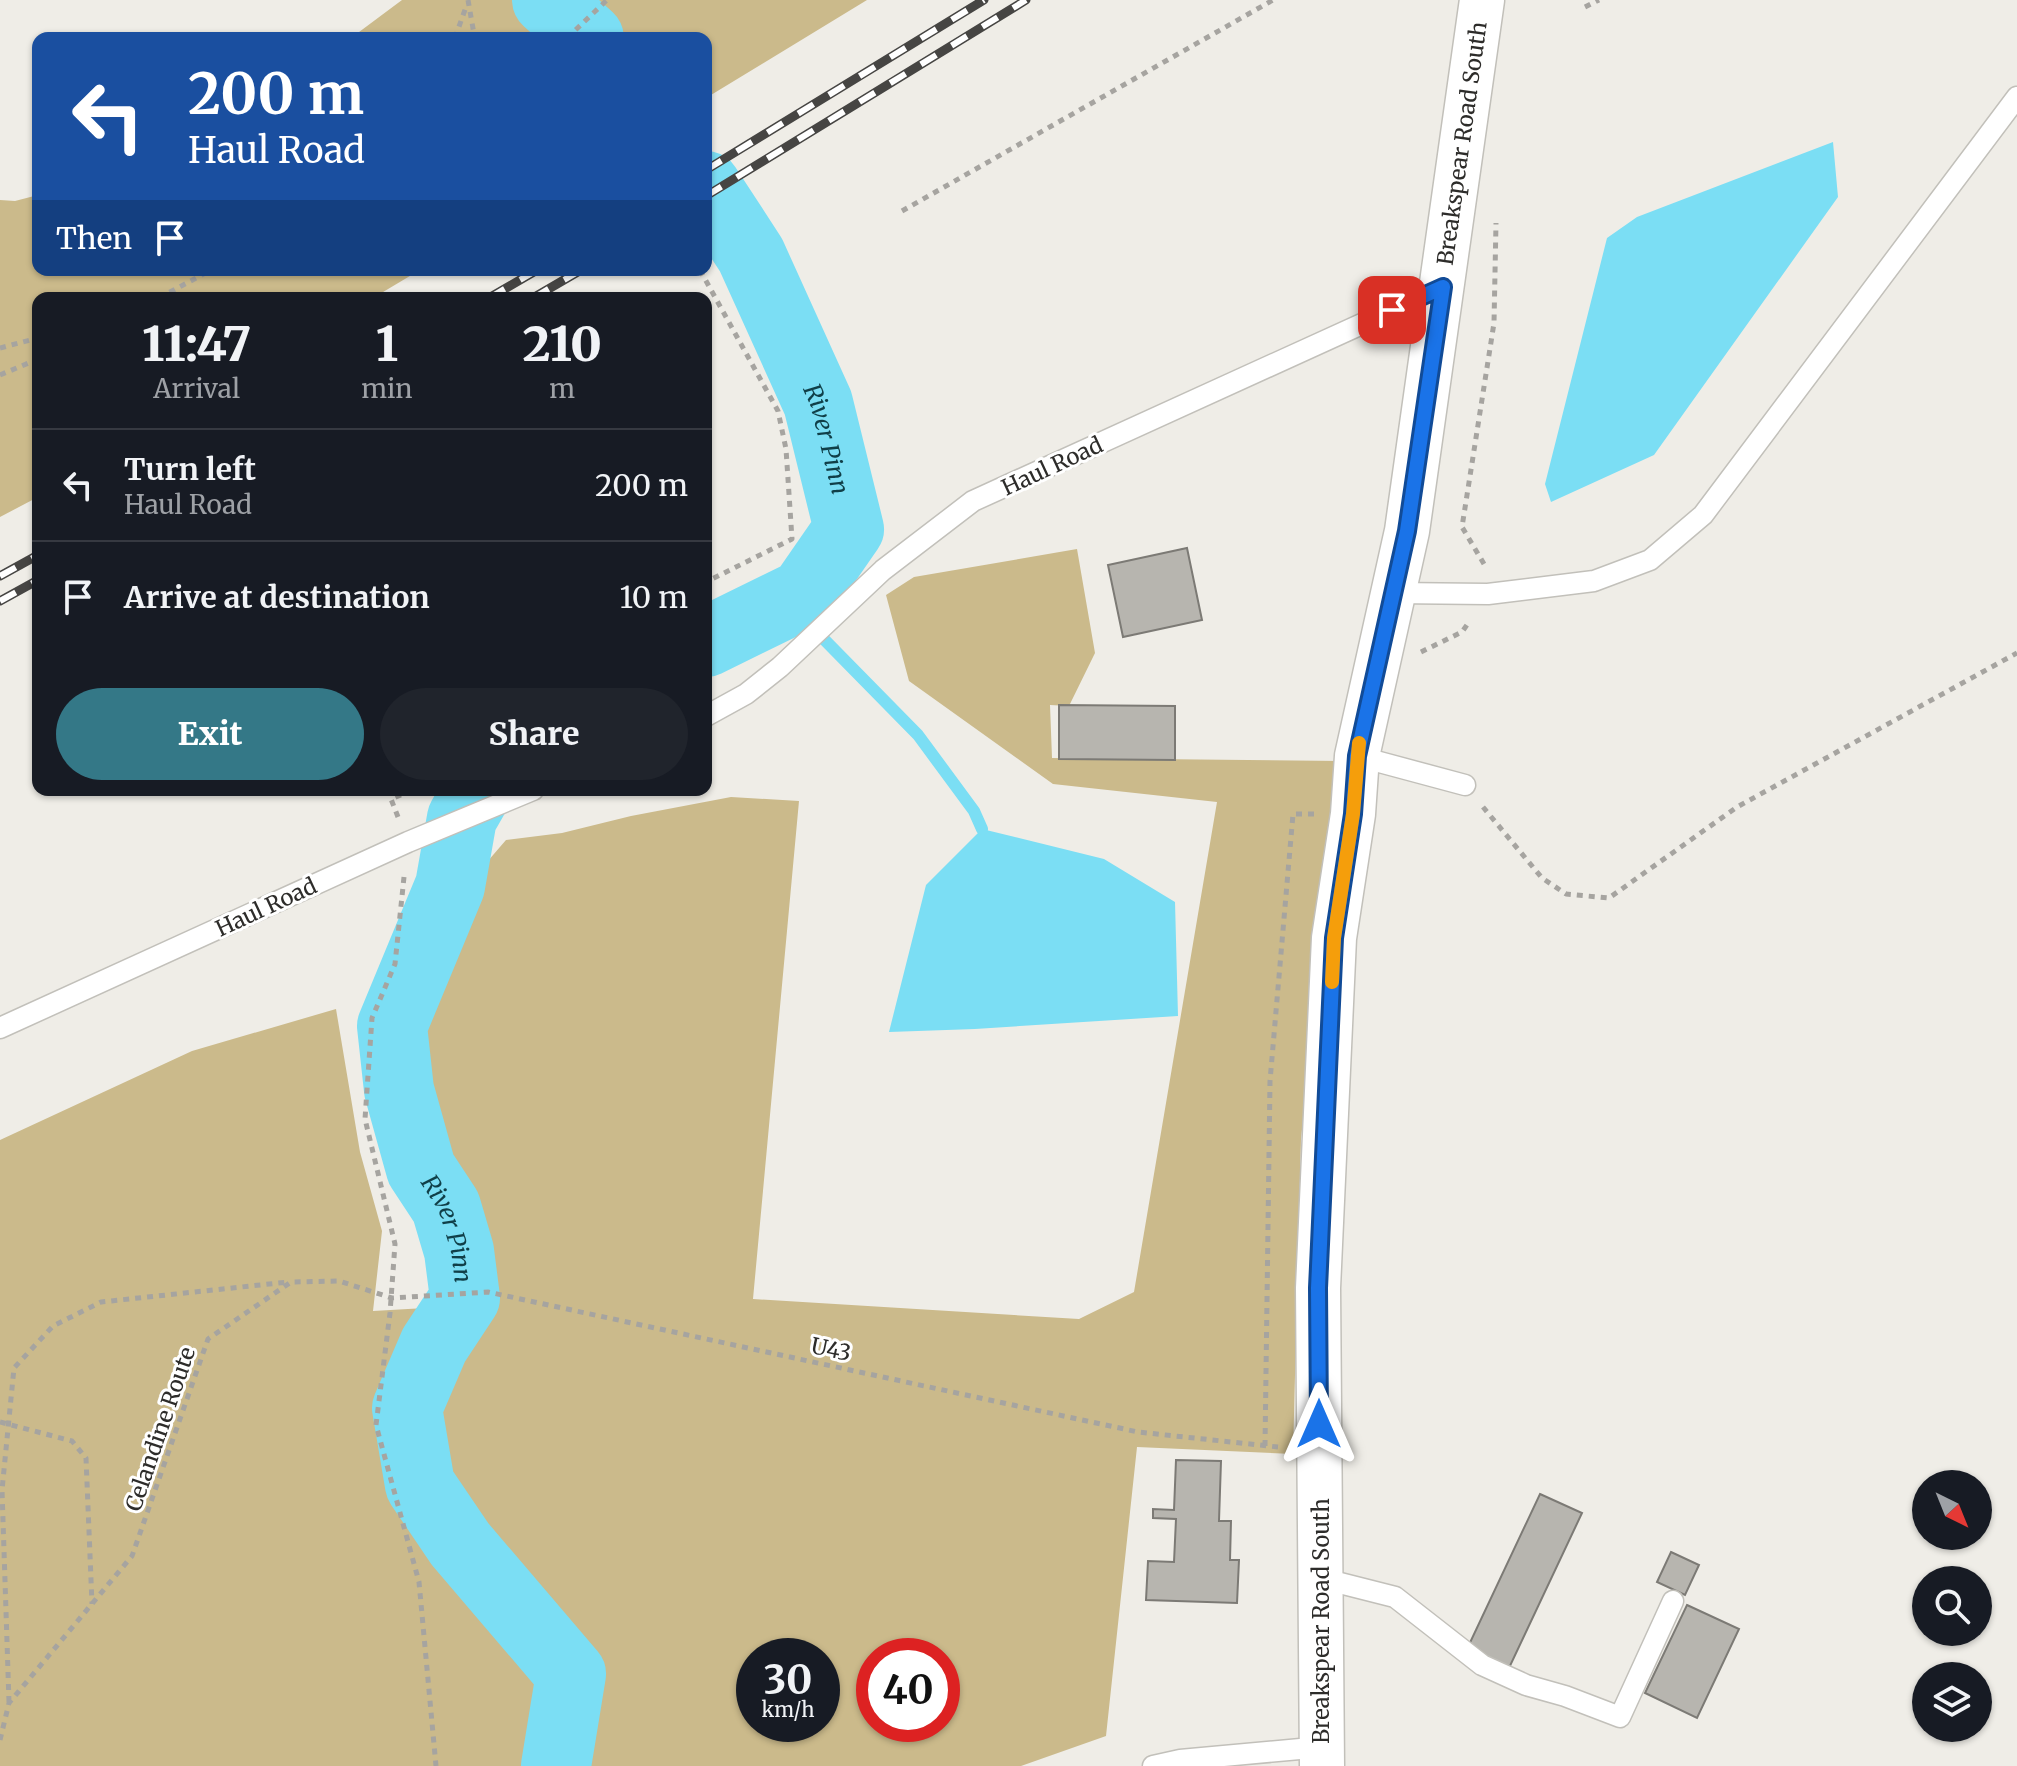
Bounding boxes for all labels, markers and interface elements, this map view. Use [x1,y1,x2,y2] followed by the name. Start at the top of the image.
[1431,19,1493,267] street label: Breakspear Road South
[188,59,364,129] text: 200 m
[56,64,160,168] icon: left
[188,128,365,173] text: Haul Road
[148,216,192,260] icon: arrive
[56,219,132,257] text: Then
[1358,276,1426,344] pin
[1370,288,1414,332] icon: arrive
[142,314,251,374] text: 11:47
[376,314,398,374] text: 1
[523,314,602,374] text: 210
[153,372,240,405] text: Arrival
[361,372,413,405] text: min
[549,372,575,405] text: m
[796,379,856,498] water label: River Pinn
[997,430,1107,502] street label: Haul Road
[124,450,256,488] text: Turn left
[56,463,100,507] icon: left
[595,466,688,504] text: 200 m
[124,488,252,521] text: Haul Road
[56,575,100,619] icon: arrive
[124,578,430,616] text: Arrive at destination
[620,578,688,616] text: 10 m
[56,688,364,780] button: Exit
[380,688,688,780] button: Share
[211,871,321,943] street label: Haul Road
[414,1169,479,1285] water label: River Pinn
[808,1331,854,1367] street label: U43
[119,1343,201,1515] street label: Celandine Route
[1277,1382,1361,1466] position arrow
[1912,1470,1992,1550] north arrow
[1912,1470,1992,1742] map controls
[1307,1498,1335,1744] street label: Breakspear Road South
[1912,1566,1992,1646] button: search
[856,1638,960,1742] speed limit sign: 40
[764,1655,812,1705] text: 30
[1912,1662,1992,1742] button: layers
[762,1697,814,1722] text: km/h

